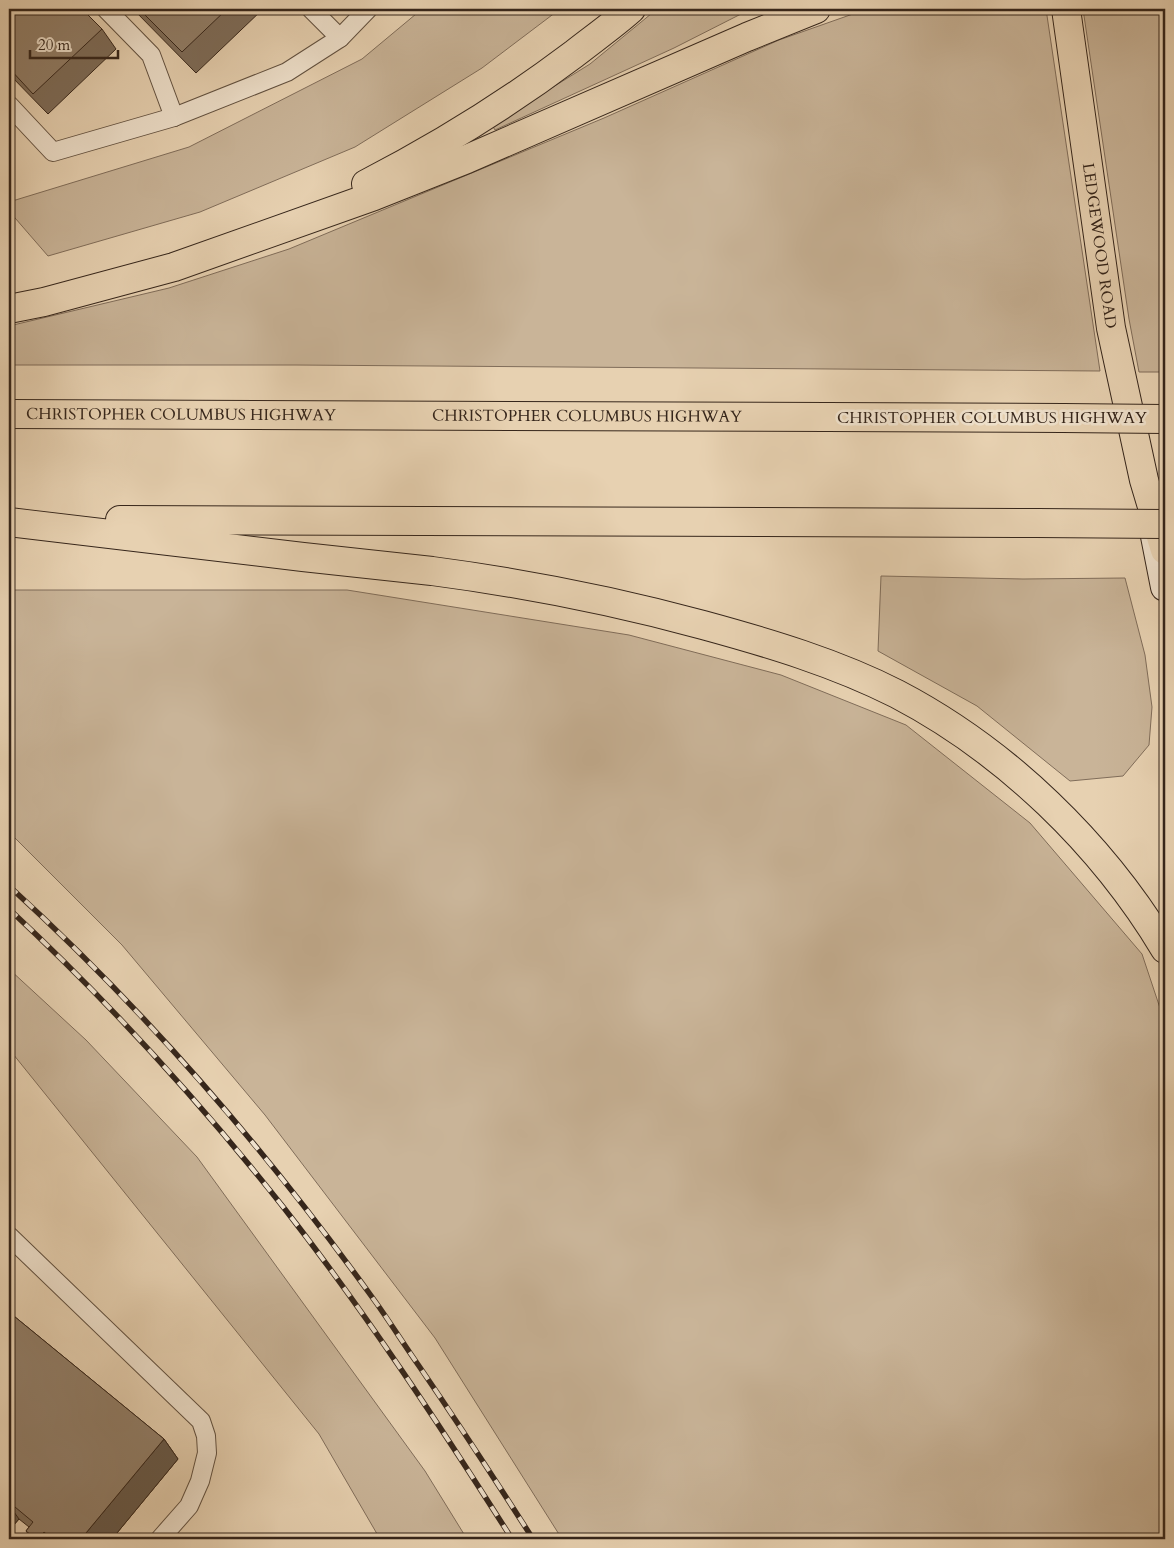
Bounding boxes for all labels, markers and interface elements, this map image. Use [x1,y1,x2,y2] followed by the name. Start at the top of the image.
[30,28,118,60] scale bar
[38,35,70,55] text: 20 m
[1077,161,1122,330] street label: LEDGEWOOD ROAD
[26,403,336,426] street label: CHRISTOPHER COLUMBUS HIGHWAY
[432,405,742,428] street label: CHRISTOPHER COLUMBUS HIGHWAY
[837,407,1147,429] street label: CHRISTOPHER COLUMBUS HIGHWAY

